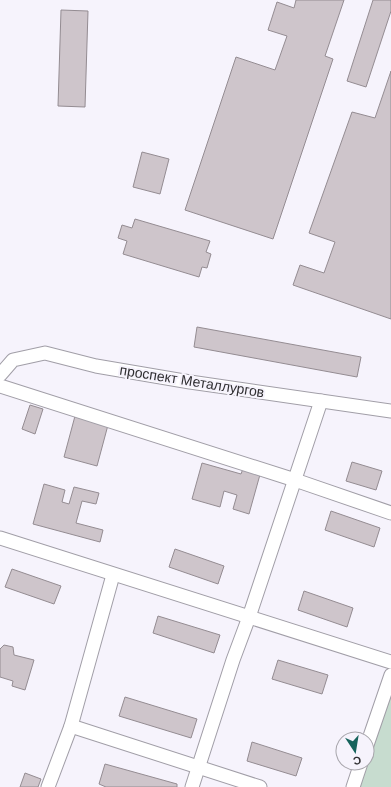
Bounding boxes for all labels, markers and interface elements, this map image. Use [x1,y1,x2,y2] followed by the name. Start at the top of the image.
[119,362,265,400] street label: проспект Металлургов
[335,731,375,771] north arrow
[352,754,362,767] text: С

